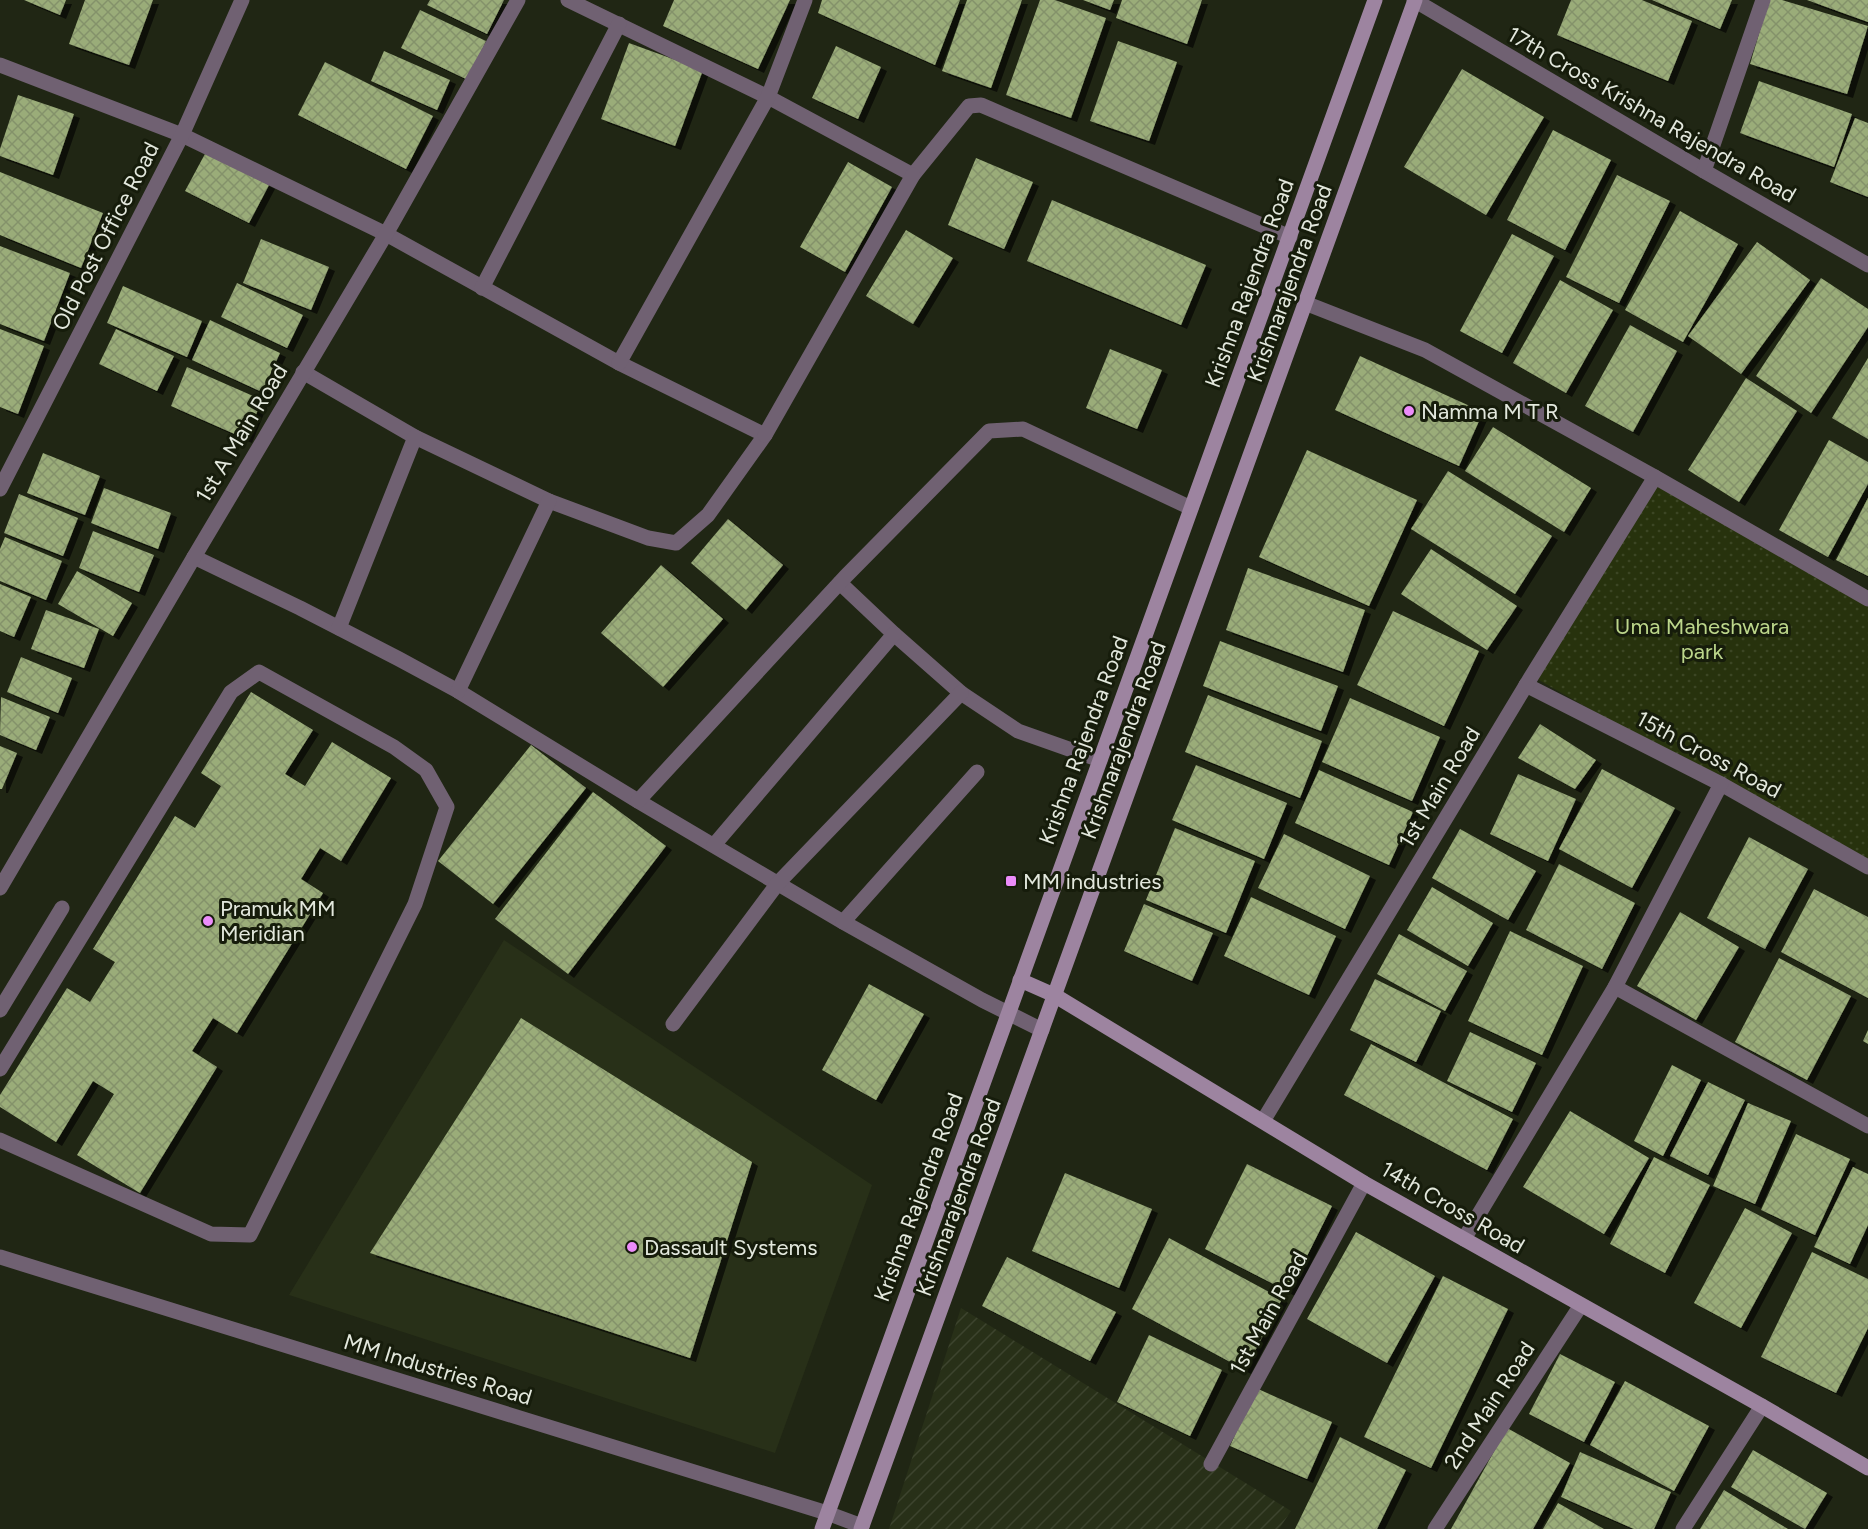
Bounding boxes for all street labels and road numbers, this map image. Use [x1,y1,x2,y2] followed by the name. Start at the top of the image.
[1502,20,1801,208] street label: 17th Cross Krishna Rajendra Road
[46,137,165,335] street label: Old Post Office Road
[1199,175,1300,391] street label: Krishna Rajendra Road
[1241,181,1338,386] street label: Krishnarajendra Road
[189,359,293,507] street label: 1st A Main Road
[1033,632,1134,848] street label: Krishna Rajendra Road
[1075,638,1172,843] street label: Krishnarajendra Road
[1632,705,1786,804] street label: 15th Cross Road
[1393,722,1486,853] street label: 1st Main Road
[868,1089,969,1305] street label: Krishna Rajendra Road
[910,1095,1007,1300] street label: Krishnarajendra Road
[1376,1155,1529,1259] street label: 14th Cross Road
[1224,1247,1313,1379] street label: 1st Main Road
[340,1328,535,1411] street label: MM Industries Road
[1438,1337,1541,1474] street label: 2nd Main Road

